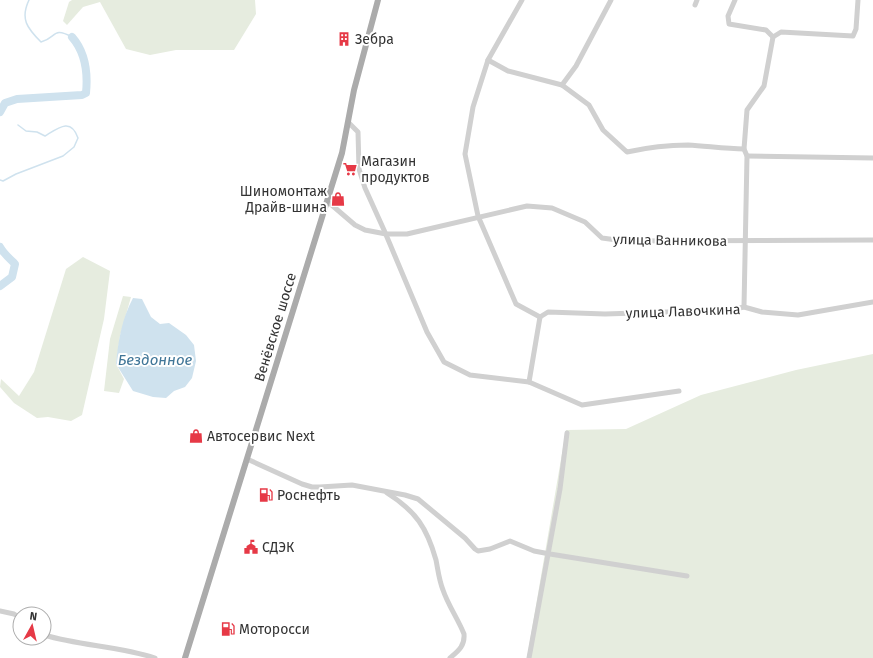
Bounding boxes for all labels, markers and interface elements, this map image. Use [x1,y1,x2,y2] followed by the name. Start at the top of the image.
[336,31,352,47] building icon: Зебра
[355,31,394,48] place label: Зебра
[361,153,430,186] place label: Магазин продуктов
[342,161,358,177] supermarket icon: Магазин продуктов
[240,183,327,216] place label: Шиномонтаж Драйв-шина
[330,191,346,207] shop icon: Шиномонтаж Драйв-шина
[613,231,727,250] street label: улица Ванникова
[251,271,300,384] street label: Венёвское шоссе
[625,301,741,322] street label: улица Лавочкина
[118,351,193,369] water label: Бездонное
[188,428,204,444] shop icon: Автосервис Next
[207,428,316,445] place label: Автосервис Next
[258,487,274,503] fuel station icon: Роснефть
[277,487,340,504] place label: Роснефть
[243,539,259,555] public building icon: СДЭК
[262,539,295,556] place label: СДЭК
[12,606,52,646] north arrow
[29,610,38,624] text: N
[220,621,236,637] fuel station icon: Моторосси
[239,621,310,638] place label: Моторосси

